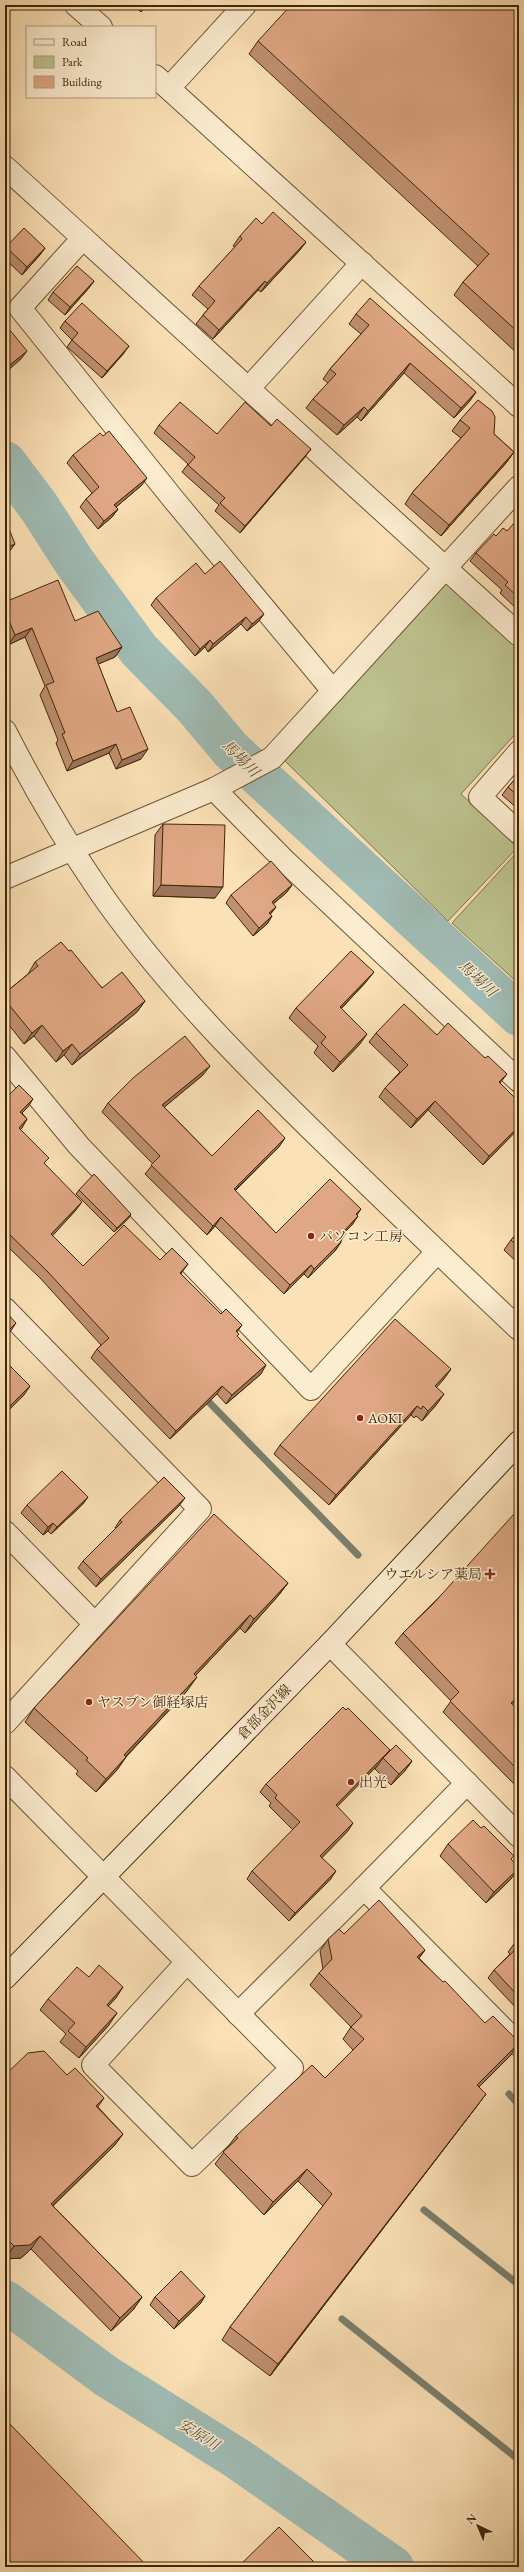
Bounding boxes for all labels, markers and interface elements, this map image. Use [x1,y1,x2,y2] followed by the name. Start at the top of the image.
[26,26,156,98] legend
[62,34,88,50] text: Road
[62,54,83,70] text: Park
[62,74,103,90] text: Building
[218,735,265,782] water label: 馬場川
[455,956,502,1002] water label: 馬場川
[319,1227,403,1245] place label: パソコン工房
[306,1231,316,1241] marker: パソコン工房
[367,1409,402,1427] place label: AOKI
[355,1413,365,1423] marker: AOKI
[384,1565,482,1583] place label: ウエルシア薬局
[485,1569,495,1579] marker: ウエルシア薬局
[233,1681,295,1743] street label: 倉部金沢線
[97,1693,208,1711] place label: ヤスブン御経塚店
[84,1697,94,1707] marker: ヤスブン御経塚店
[359,1773,387,1791] place label: 出光
[346,1777,356,1787] marker: 出光
[175,2414,225,2455] water label: 安原川
[458,2506,498,2546] north arrow
[463,2511,479,2527] text: N

